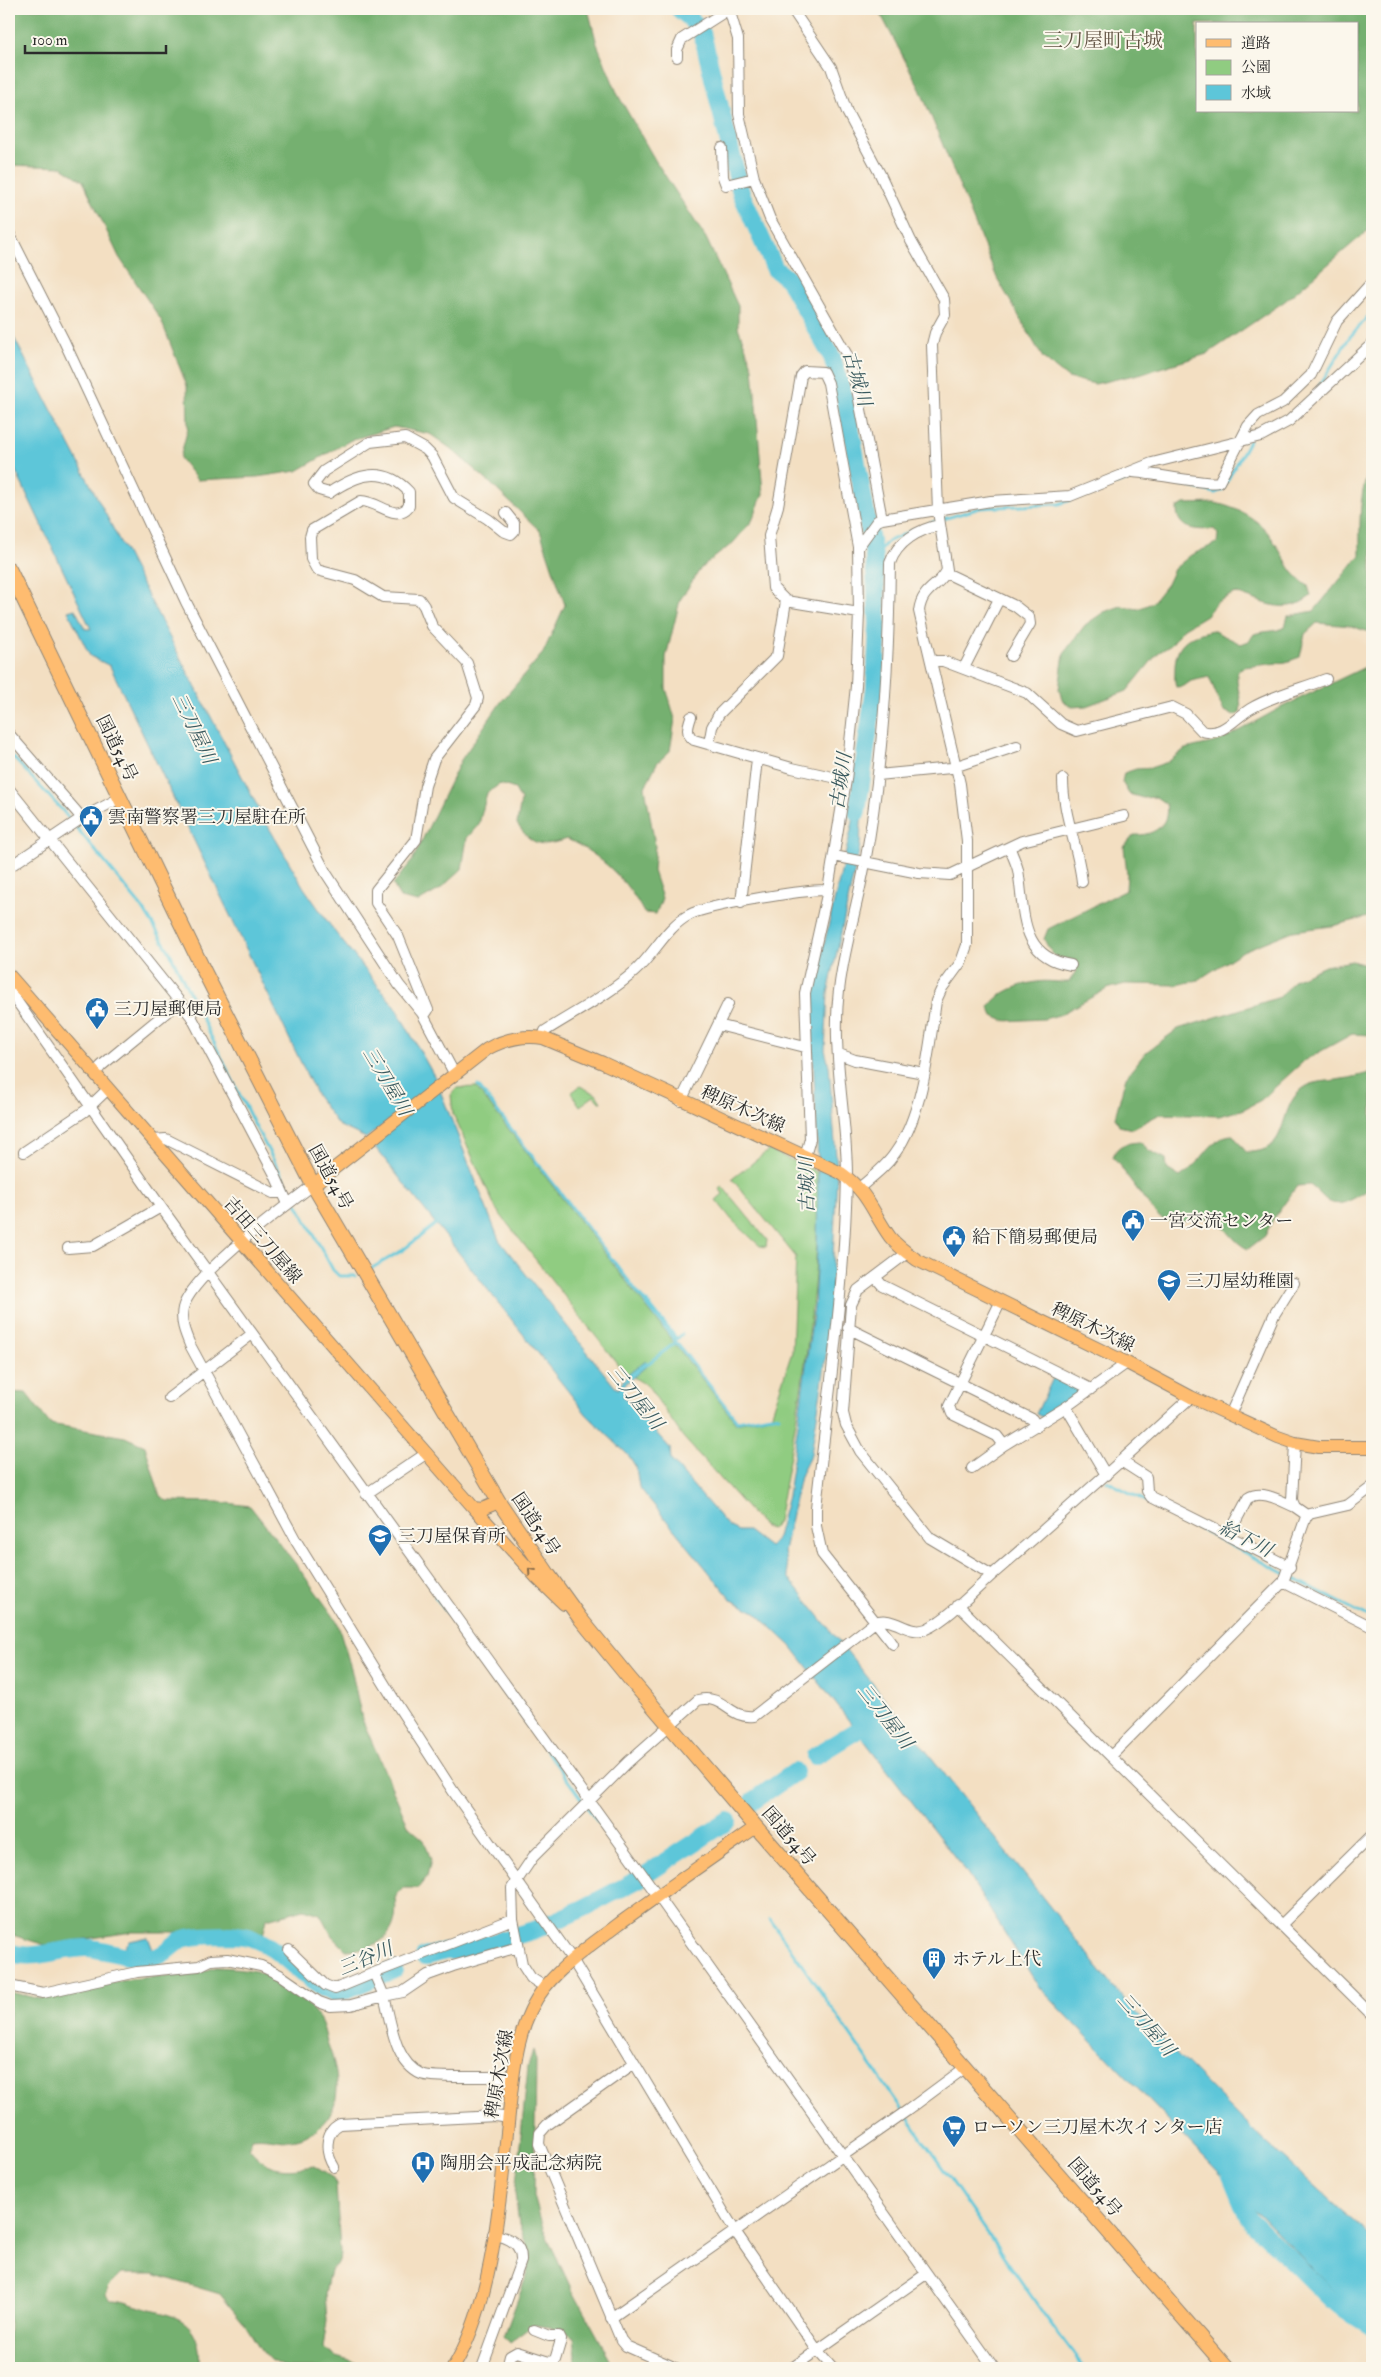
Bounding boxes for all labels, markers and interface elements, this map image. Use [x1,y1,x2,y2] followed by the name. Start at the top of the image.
[25,22,166,54] scale bar
[1196,22,1358,112] legend
[1043,28,1163,53] district label: 三刀屋町古城
[32,31,68,50] text: 100 m
[1241,34,1271,53] text: 道路
[1241,58,1271,77] text: 公園
[1241,84,1271,103] text: 水域
[837,348,877,411] water label: 古城川
[167,689,222,770] water label: 三刀屋川
[91,711,142,785] street label: 国道54号
[825,749,857,811] water label: 古城川
[78,804,104,838] public building icon: 雲南警察署三刀屋駐在所
[108,806,306,829] place label: 雲南警察署三刀屋駐在所
[84,996,110,1030] public building icon: 三刀屋郵便局
[114,998,222,1021] place label: 三刀屋郵便局
[357,1043,418,1122] water label: 三刀屋川
[697,1081,789,1138] street label: 稗原木次線
[303,1141,358,1214] street label: 国道54号
[794,1154,819,1214] water label: 古城川
[219,1192,307,1289] street label: 吉田三刀屋線
[1120,1208,1146,1242] public building icon: 一宮交流センター
[1150,1210,1293,1233] place label: 一宮交流センター
[941,1224,967,1258] public building icon: 給下簡易郵便局
[972,1226,1098,1249] place label: 給下簡易郵便局
[1156,1268,1182,1302] school or university icon: 三刀屋幼稚園
[1186,1270,1294,1293] place label: 三刀屋幼稚園
[1047,1297,1138,1358] street label: 稗原木次線
[602,1361,670,1436] water label: 三刀屋川
[506,1488,565,1560] street label: 国道54号
[1215,1515,1278,1563] water label: 給下川
[367,1523,393,1557] school or university icon: 三刀屋保育所
[398,1525,506,1548] place label: 三刀屋保育所
[528,1568,537,1577] one-way arrow
[852,1679,919,1756] water label: 三刀屋川
[757,1802,821,1871] street label: 国道54号
[334,1936,398,1981] water label: 三谷川
[921,1946,947,1980] building icon: ホテル上代
[952,1948,1041,1971] place label: ホテル上代
[1112,1988,1182,2063] water label: 三刀屋川
[480,2028,519,2120] street label: 稗原木次線
[941,2114,967,2148] supermarket icon: ローソン三刀屋木次インター店
[972,2116,1223,2139] place label: ローソン三刀屋木次インター店
[410,2150,436,2184] hospital icon: 陶朋会平成記念病院
[440,2152,602,2175] place label: 陶朋会平成記念病院
[1063,2153,1127,2222] street label: 国道54号

